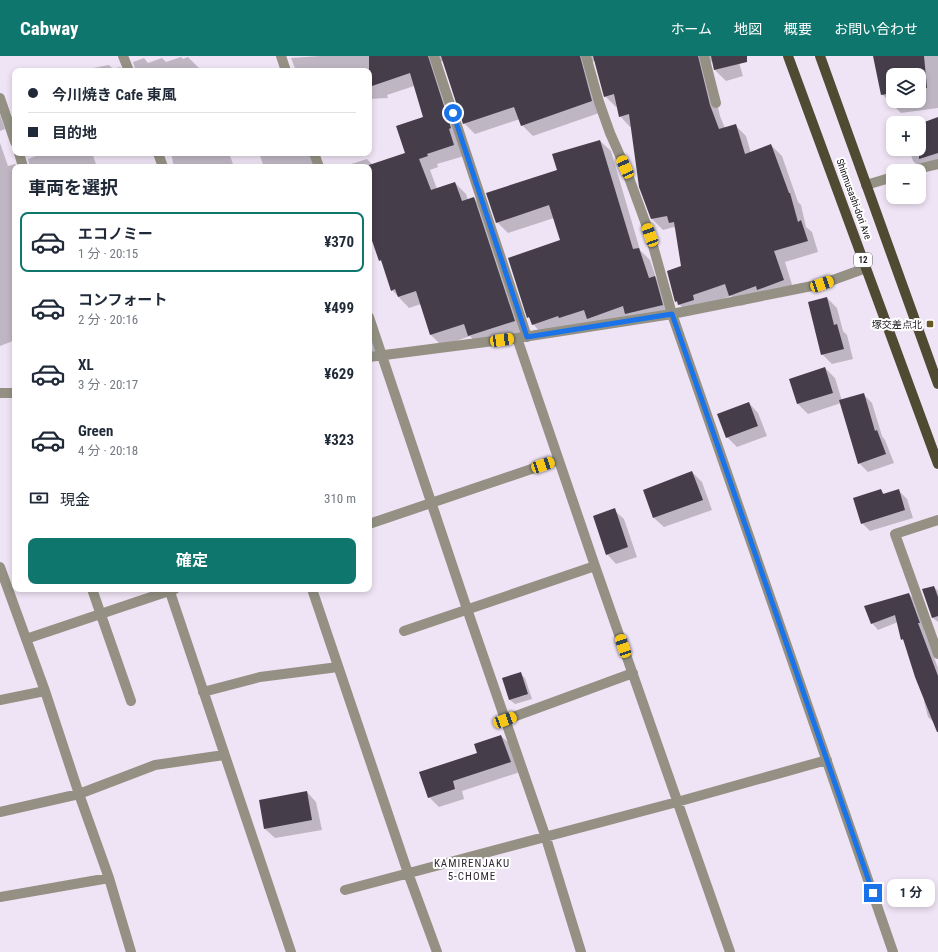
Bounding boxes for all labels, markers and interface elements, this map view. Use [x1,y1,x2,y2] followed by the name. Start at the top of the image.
[20,17,79,40] text: Cabway
[670,21,712,37] text: ホーム
[734,21,762,37] text: 地図
[784,21,812,37] text: 概要
[834,21,918,37] text: お問い合わせ
[886,68,926,204] map controls
[886,68,926,108] button: layers
[52,86,176,104] text: 今川焼き Cafe 東風
[444,104,462,122] route start
[886,116,926,156] button: +
[52,124,97,142] text: 目的地
[615,154,635,180] car
[834,157,874,241] street label: Shinmusashi-dori Ave
[886,164,926,204] button: −
[28,177,118,198] text: 車両を選択
[640,222,660,248] car
[30,224,66,260] icon: car
[78,225,153,243] text: エコノミー
[324,233,354,251] text: ¥370
[78,246,138,261] text: 1 分 · 20:15
[854,253,872,267] road number: 12
[809,274,835,294] car
[30,290,66,326] icon: car
[78,291,168,309] text: コンフォート
[324,299,354,317] text: ¥499
[78,312,138,327] text: 2 分 · 20:16
[872,319,922,330] place label: 塚交差点北
[925,319,935,329] marker: 塚交差点北
[489,332,515,348] car
[30,356,66,392] icon: car
[78,356,94,374] text: XL
[324,365,354,383] text: ¥629
[78,377,138,392] text: 3 分 · 20:17
[30,422,66,458] icon: car
[78,422,113,440] text: Green
[324,431,354,449] text: ¥323
[78,443,138,458] text: 4 分 · 20:18
[530,455,556,475] car
[28,487,50,509] icon: cash
[60,491,90,509] text: 現金
[324,491,356,506] text: 310 m
[28,538,356,584] button: 確定
[613,633,633,659] car
[492,710,518,730] car
[434,857,510,883] district label: KAMIRENJAKU 5-CHOME
[887,879,935,907] callout: 1 分
[864,884,882,902] route end
[900,885,922,900] text: 1 分

